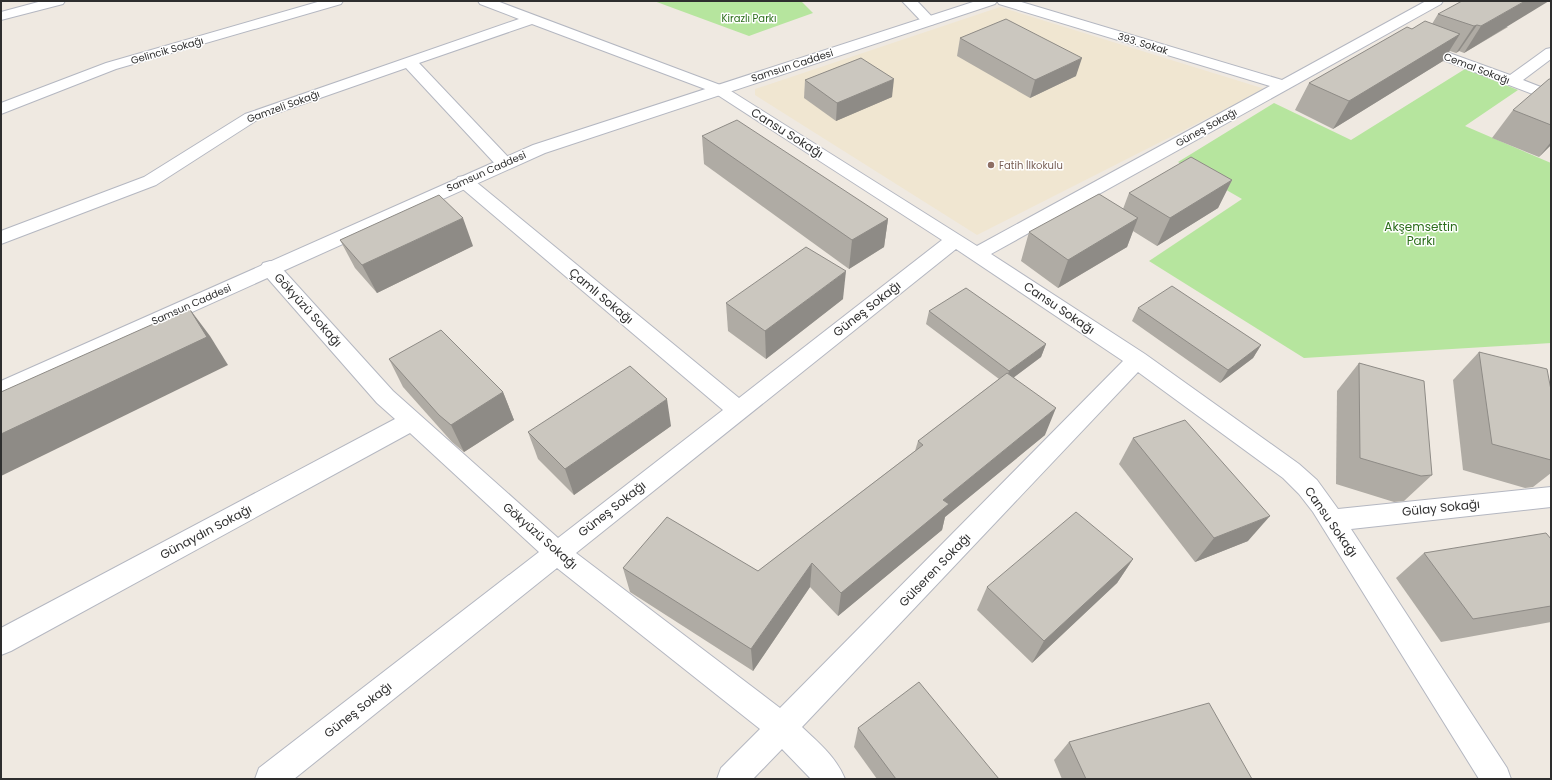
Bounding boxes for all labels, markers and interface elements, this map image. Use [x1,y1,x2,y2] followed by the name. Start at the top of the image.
[722,11,776,26] park label: Kirazlı Parkı
[1116,29,1171,59] street label: 393. Sokak
[129,33,205,68] street label: Gelincik Sokağı
[749,45,835,86] street label: Samsun Caddesi
[1442,49,1512,88] street label: Cemal Sokağı
[245,86,322,127] street label: Gamzeli Sokağı
[748,104,827,162] street label: Cansu Sokağı
[1173,104,1240,150] street label: Güneş Sokağı
[444,147,528,196] street label: Samsun Caddesi
[999,158,1063,173] place label: Fatih İlkokulu
[986,160,996,170] marker: Fatih İlkokulu
[1384,218,1458,249] park label: Akşemsettin Parkı
[566,264,637,328] street label: Çamlı Sokağı
[271,269,346,350] street label: Gökyüzü Sokağı
[829,277,904,340] street label: Güneş Sokağı
[1020,278,1098,338] street label: Cansu Sokağı
[149,280,233,329] street label: Samsun Caddesi
[574,477,649,540] street label: Güneş Sokağı
[1301,483,1362,560] street label: Cansu Sokağı
[1401,495,1481,520] street label: Gülay Sokağı
[499,498,581,573] street label: Gökyüzü Sokağı
[157,500,255,563] street label: Günaydın Sokağı
[895,529,974,610] street label: Gülseren Sokağı
[320,678,395,741] street label: Güneş Sokağı

